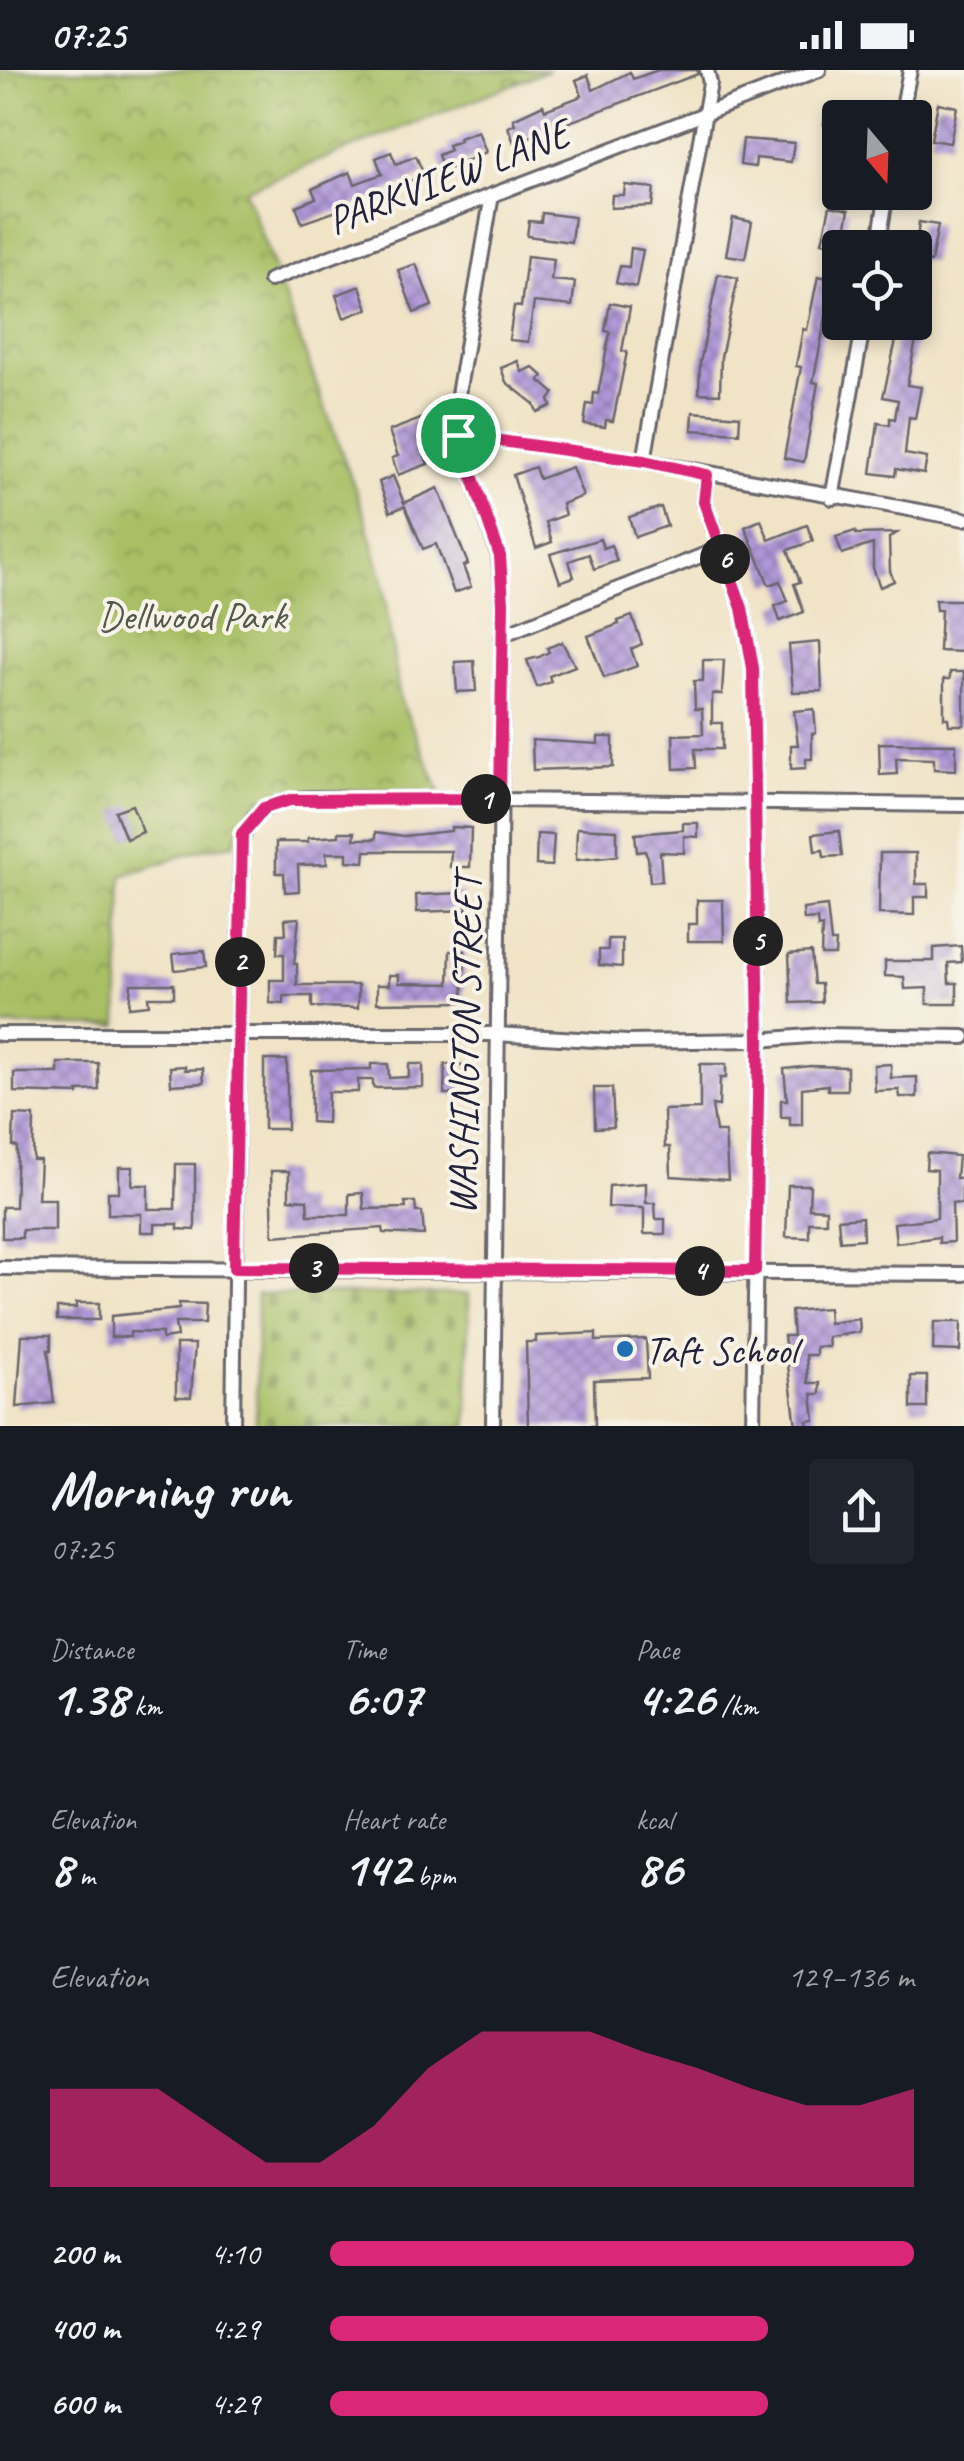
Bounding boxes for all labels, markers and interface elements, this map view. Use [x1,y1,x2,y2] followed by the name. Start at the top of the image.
[50,12,125,59] text: 07:25
[822,100,932,210] north arrow
[822,100,932,340] map controls
[320,106,581,246] street label: PARKVIEW LANE
[822,230,932,340] button: locate
[416,393,501,478] pin
[431,408,486,463] icon: arrive
[700,534,750,584] pin: 6
[718,541,732,576] text: 6
[98,591,288,641] park label: Dellwood Park
[461,774,511,824] pin: 1
[480,781,492,816] text: 1
[437,865,493,1215] street label: WASHINGTON STREET
[733,916,783,966] pin: 5
[752,923,764,958] text: 5
[215,937,265,987] pin: 2
[234,944,246,979] text: 2
[289,1243,339,1293] pin: 3
[675,1246,725,1296] pin: 4
[308,1250,320,1285] text: 3
[694,1253,706,1288] text: 4
[645,1325,803,1375] place label: Taft School
[614,1338,636,1360] marker: Taft School
[50,1455,290,1525] text: Morning run
[809,1459,914,1564] button: share
[50,1528,114,1569] text: 07:25
[50,1632,134,1667] text: Distance
[343,1632,386,1667] text: Time
[636,1632,679,1667] text: Pace
[50,1667,127,1730] text: 1.38
[343,1667,421,1730] text: 6:07
[636,1667,714,1730] text: 4:26
[127,1688,162,1723] text: km
[714,1688,758,1723] text: /km
[50,1802,136,1837] text: Elevation
[343,1802,445,1837] text: Heart rate
[636,1802,673,1837] text: kcal
[50,1837,73,1900] text: 8
[343,1837,411,1900] text: 142
[636,1837,682,1900] text: 86
[73,1858,95,1893] text: m
[411,1858,456,1893] text: bpm
[50,1956,148,1997] text: Elevation
[788,1956,914,1997] text: 129–136 m
[50,2233,119,2274] text: 200 m
[210,2233,260,2274] text: 4:10
[50,2308,119,2349] text: 400 m
[210,2308,260,2349] text: 4:29
[50,2383,120,2424] text: 600 m
[210,2383,260,2424] text: 4:29

